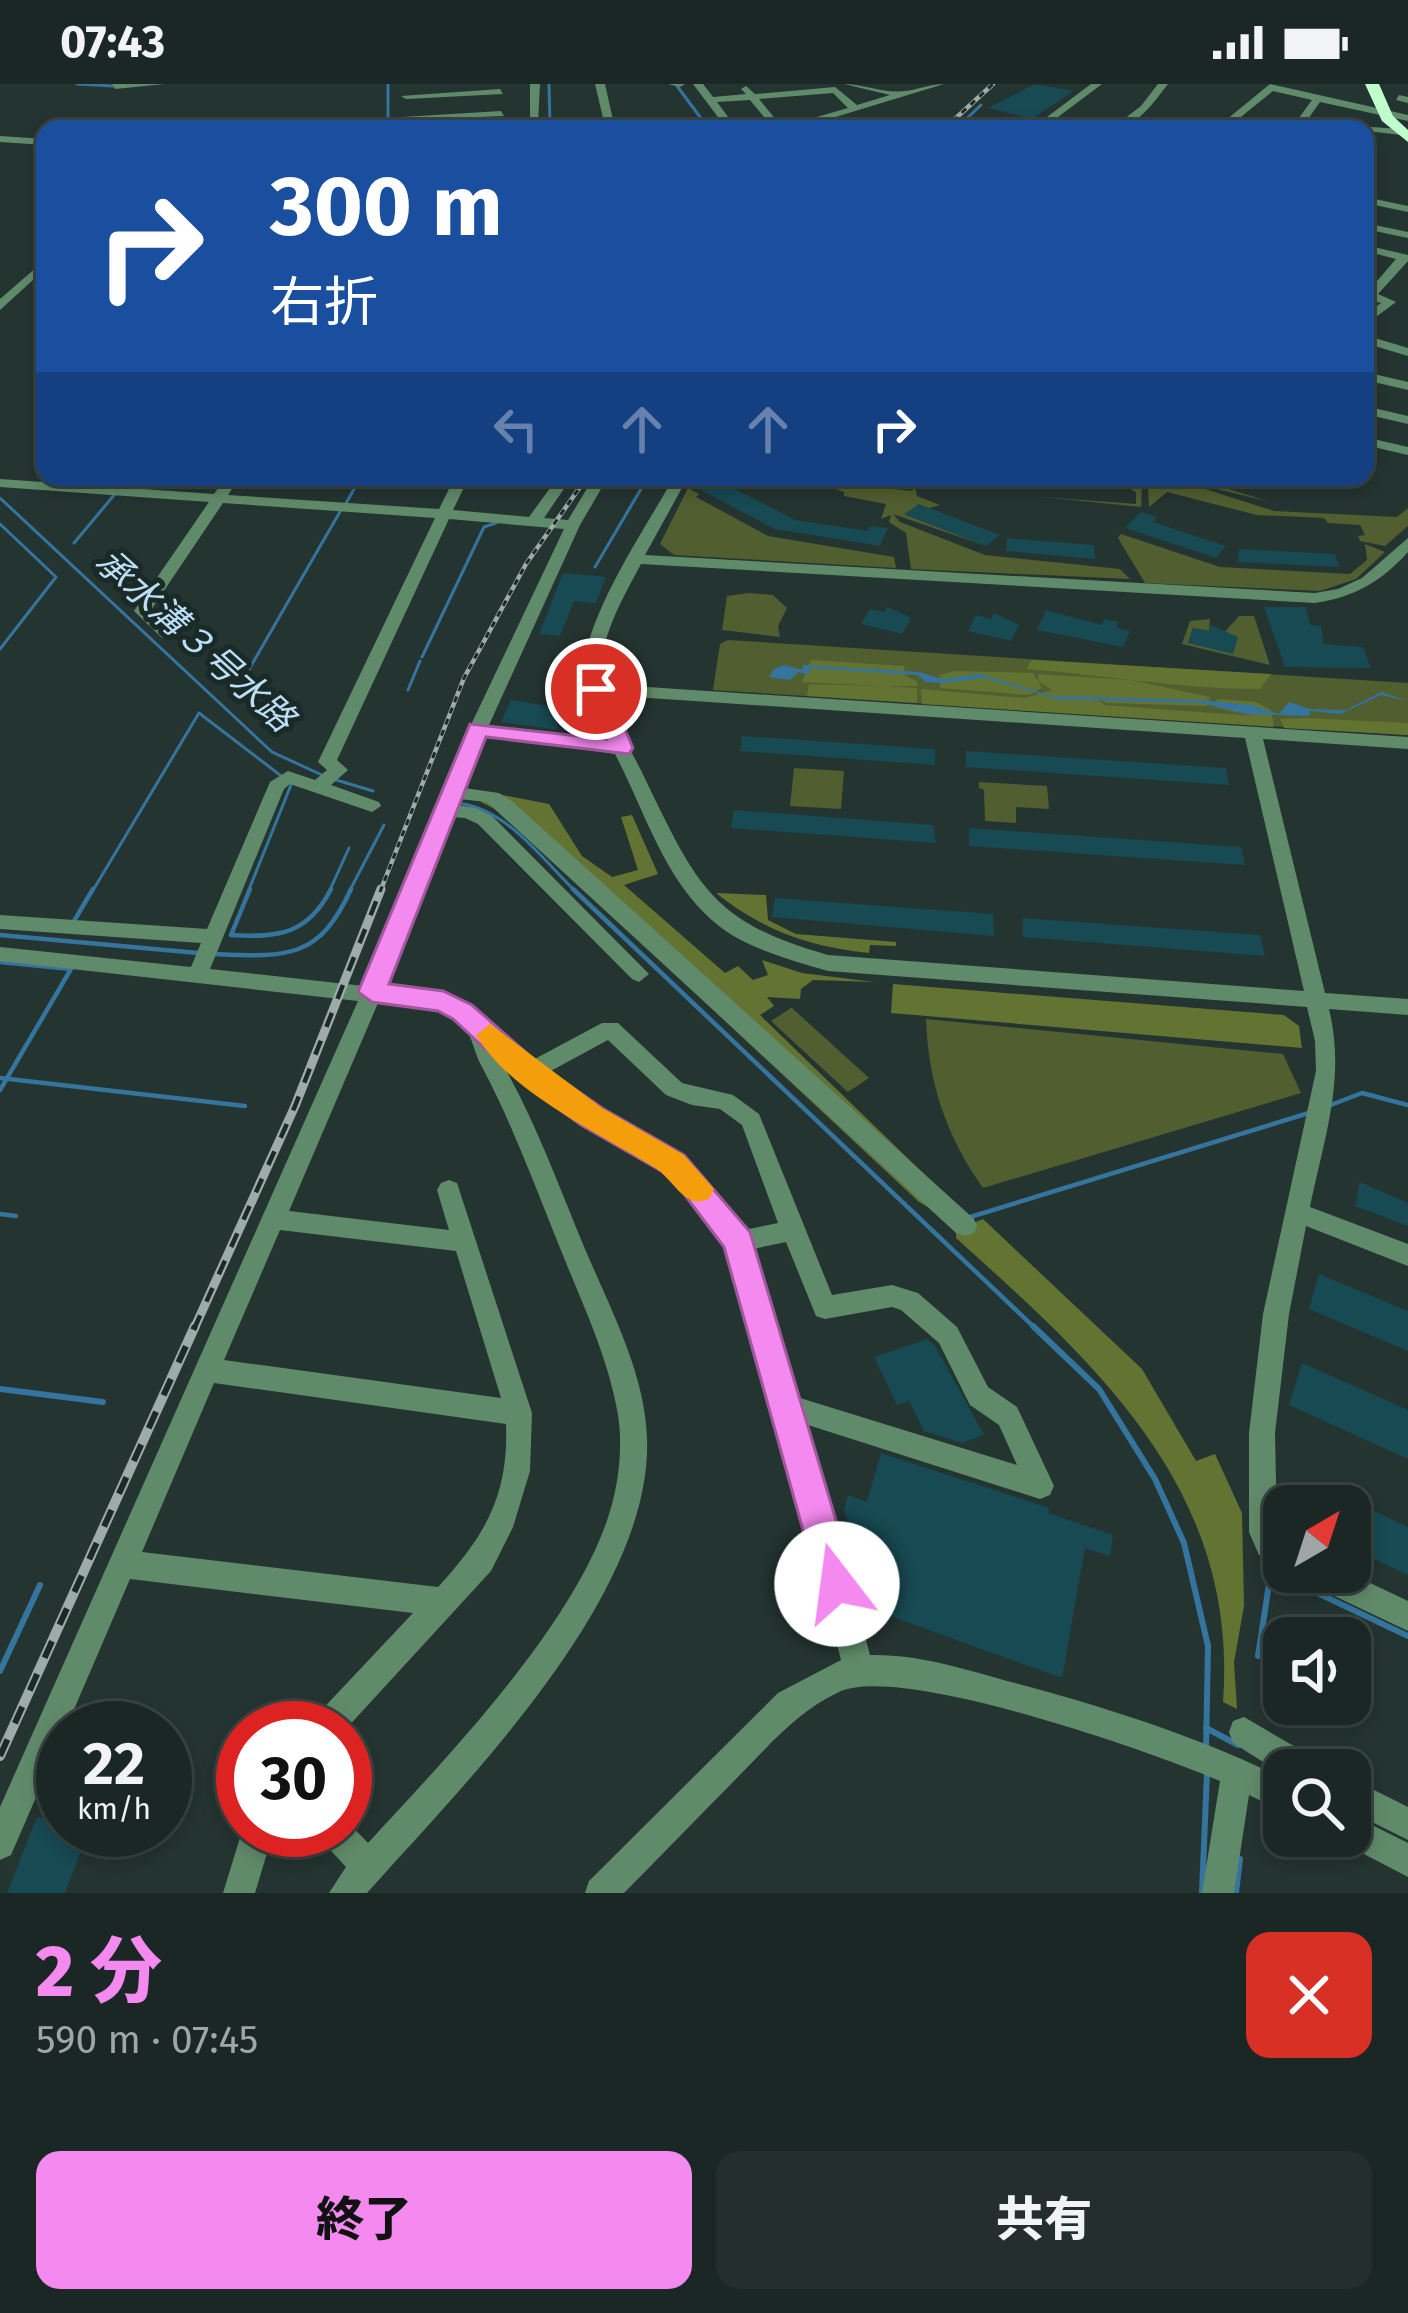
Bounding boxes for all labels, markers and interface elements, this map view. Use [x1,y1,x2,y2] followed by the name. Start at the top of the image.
[60,15,165,69] text: 07:43
[270,156,503,257] text: 300 m
[72,168,228,324] icon: right
[270,271,378,335] text: 右折
[483,396,549,462] icon: left
[609,396,675,462] icon: ahead
[735,396,801,462] icon: ahead
[861,396,927,462] icon: right
[87,539,306,743] water label: 承水溝３号水路
[545,638,647,740] pin
[563,656,629,722] icon: arrive
[1263,1485,1371,1593] north arrow
[1263,1485,1371,1857] map controls
[774,1521,900,1647] position arrow
[1263,1617,1371,1725] button: sound
[216,1701,372,1857] speed limit sign: 30
[83,1728,145,1800] text: 22
[1263,1749,1371,1857] button: search
[77,1791,151,1827] text: km/h
[36,1929,162,2015] text: 2 分
[1246,1932,1372,2058] button: close
[36,2017,258,2063] text: 590 m · 07:45
[36,2151,692,2289] button: 終了
[716,2151,1372,2289] button: 共有

